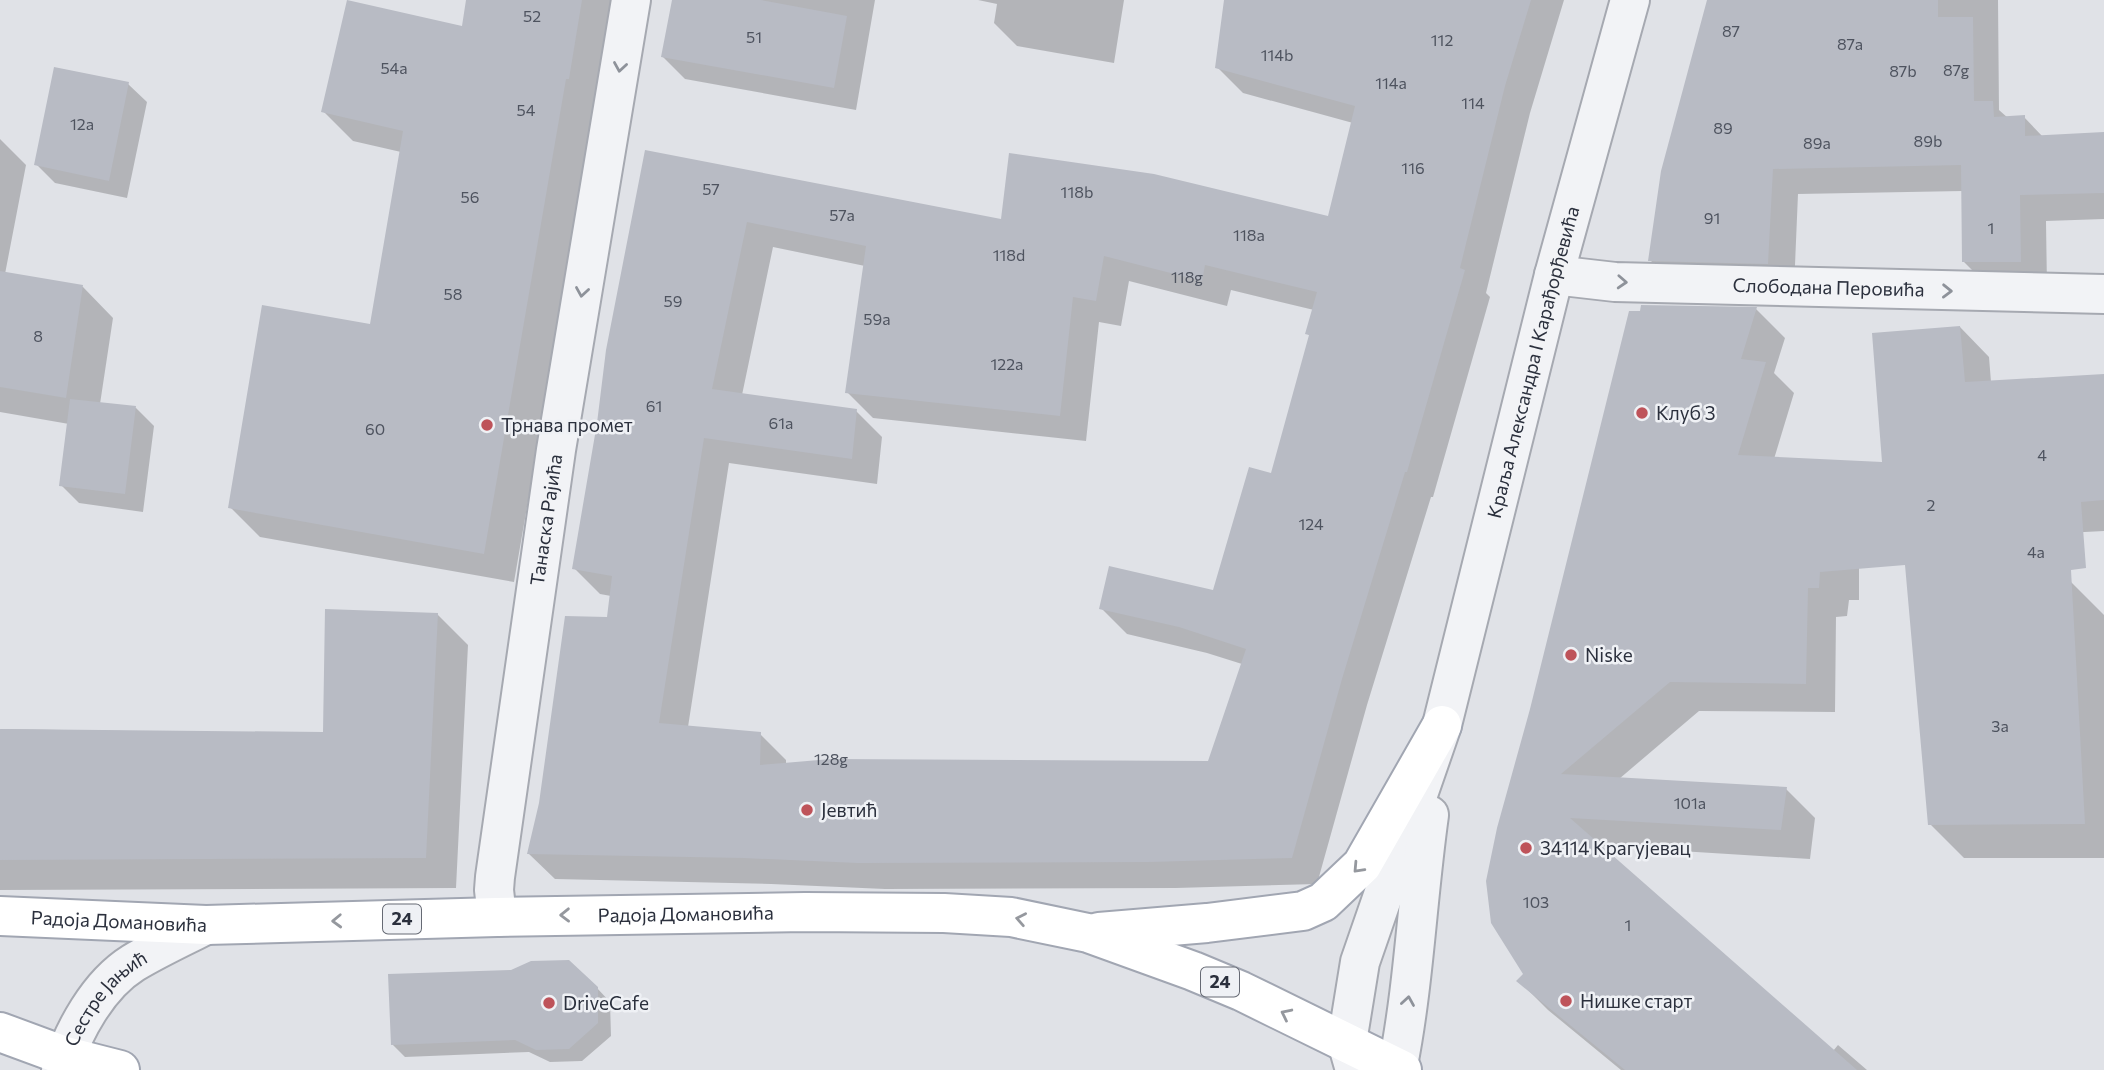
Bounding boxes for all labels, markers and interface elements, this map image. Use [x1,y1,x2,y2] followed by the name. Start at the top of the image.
[523,6,541,25] house number: 52
[1722,21,1740,40] house number: 87
[746,27,762,46] house number: 51
[1431,30,1453,49] house number: 112
[1837,34,1863,53] house number: 87a
[1261,45,1293,64] house number: 114b
[380,58,408,77] house number: 54a
[1943,60,1969,79] house number: 87g
[613,61,628,73] one-way arrow
[1889,61,1917,80] house number: 87b
[1375,73,1407,92] house number: 114a
[1461,93,1485,112] house number: 114
[517,100,536,119] house number: 54
[70,114,94,133] house number: 12a
[1713,118,1733,137] house number: 89
[1914,131,1942,150] house number: 89b
[1803,133,1831,152] house number: 89a
[1401,158,1425,177] house number: 116
[702,179,720,198] house number: 57
[1061,182,1093,201] house number: 118b
[461,187,479,206] house number: 56
[1482,203,1584,521] street label: Краља Александра I Карађорђевића
[829,205,855,224] house number: 57a
[1704,208,1720,227] house number: 91
[1988,218,1994,237] house number: 1
[1233,225,1265,244] house number: 118a
[993,245,1025,264] house number: 118d
[1171,267,1203,286] house number: 118g
[1732,273,1925,301] street label: Слободана Перовића
[1617,275,1628,290] one-way arrow
[1942,283,1953,299] one-way arrow
[444,284,462,303] house number: 58
[575,286,590,298] one-way arrow
[664,291,682,310] house number: 59
[863,309,891,328] house number: 59a
[33,326,43,345] house number: 8
[991,354,1023,373] house number: 122a
[646,396,662,415] house number: 61
[1656,401,1716,424] place label: Клуб 3
[1634,405,1650,421] marker: Клуб 3
[501,413,633,436] place label: Трнава промет
[769,413,793,432] house number: 61a
[479,417,495,433] marker: Трнава промет
[365,419,385,438] house number: 60
[2037,445,2047,464] house number: 4
[525,453,566,587] street label: Танаска Рајића
[1927,495,1936,514] house number: 2
[1298,514,1324,533] house number: 124
[2027,542,2045,561] house number: 4a
[1585,643,1633,666] place label: Niske
[1563,647,1579,663] marker: Niske
[1991,716,2009,735] house number: 3a
[814,749,848,768] house number: 128g
[1674,793,1706,812] house number: 101a
[821,798,877,821] place label: Јевтић
[799,802,815,818] marker: Јевтић
[1540,836,1691,859] place label: 34114 Крагујевац
[1518,840,1534,856] marker: 34114 Крагујевац
[1353,860,1366,873] one-way arrow
[1523,892,1549,911] house number: 103
[597,901,774,926] street label: Радоја Домановића
[383,904,421,934] road number: 24
[30,905,207,936] street label: Радоја Домановића
[559,908,570,923] one-way arrow
[1015,913,1027,928] one-way arrow
[332,914,343,929] one-way arrow
[1625,915,1631,934] house number: 1
[59,945,151,1050] street label: Сестре Јањић
[1201,967,1239,996] road number: 24
[1580,989,1692,1012] place label: Нишке старт
[563,991,649,1014] place label: DriveCafe
[1558,993,1574,1009] marker: Нишке старт
[541,995,557,1011] marker: DriveCafe
[1401,995,1416,1006] one-way arrow
[1281,1008,1293,1022] one-way arrow

